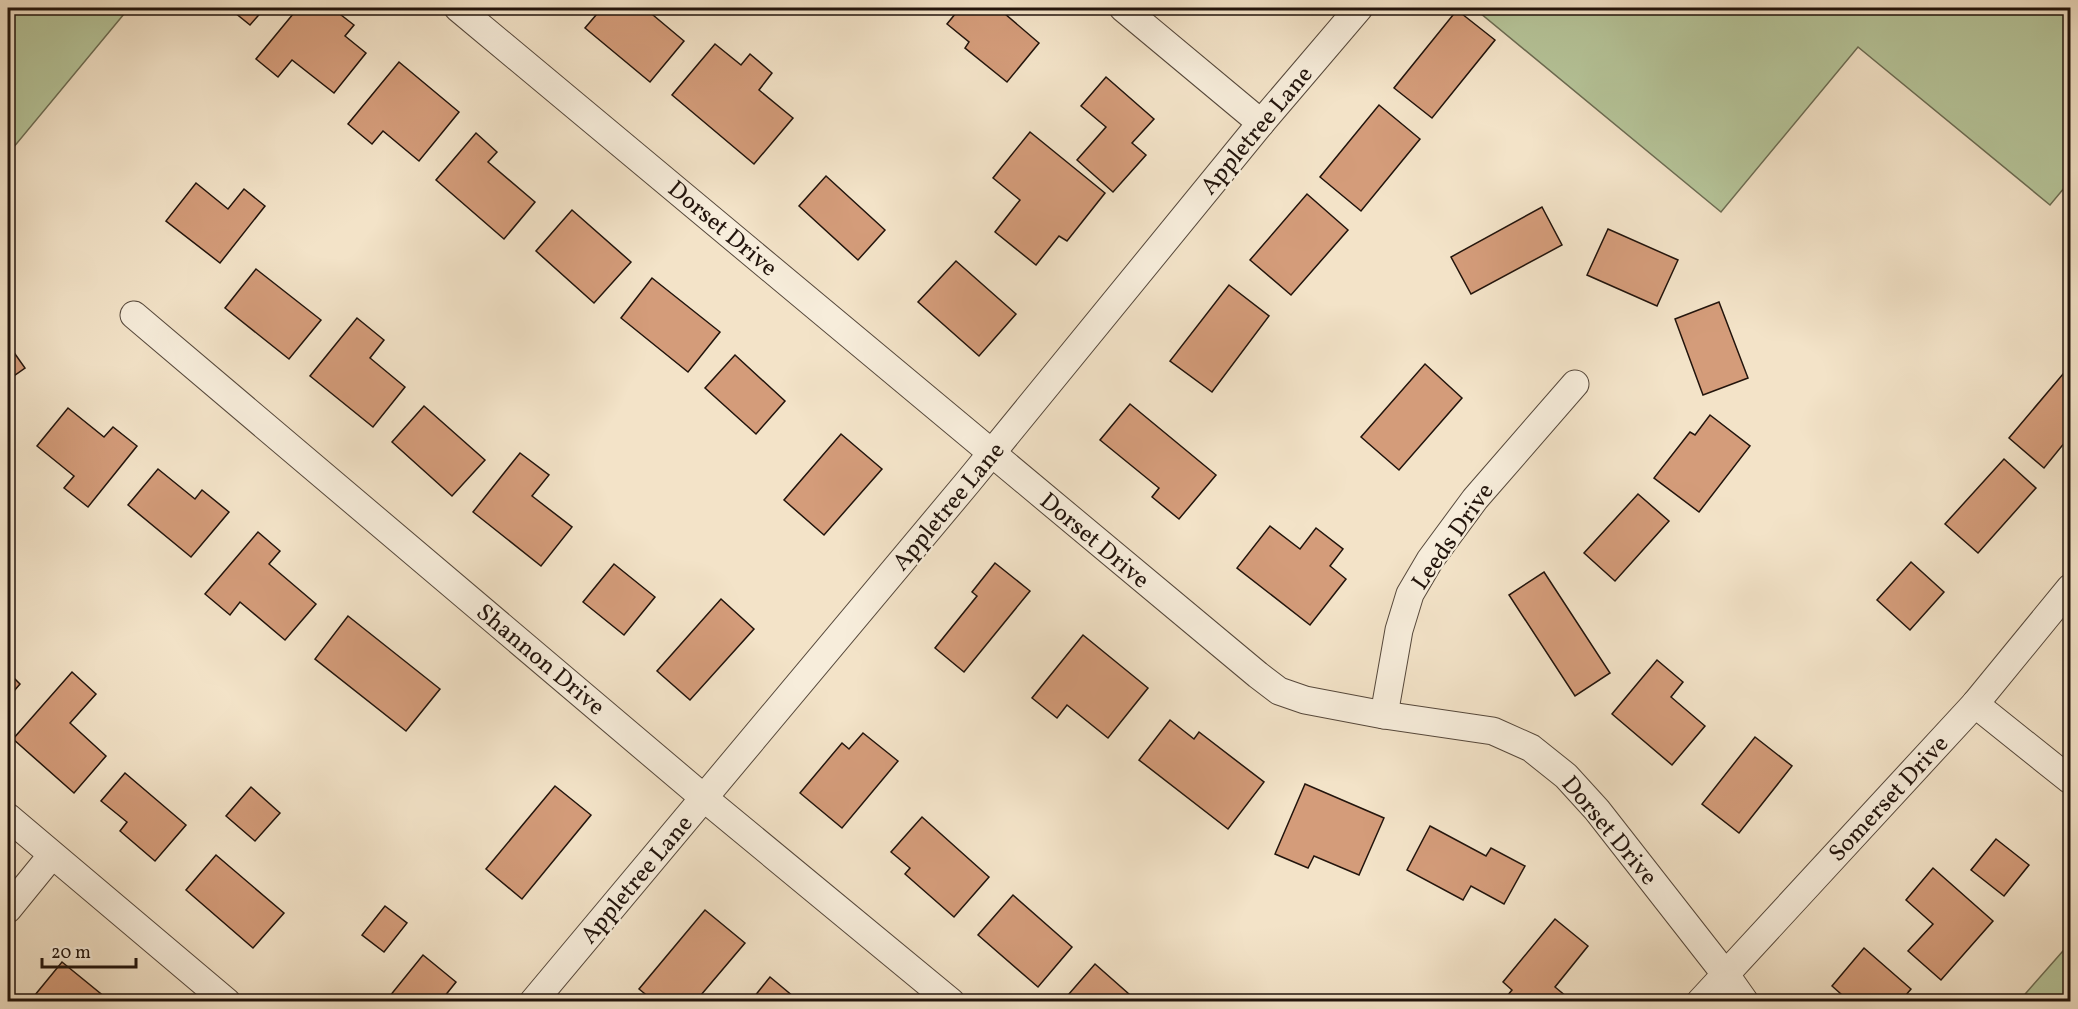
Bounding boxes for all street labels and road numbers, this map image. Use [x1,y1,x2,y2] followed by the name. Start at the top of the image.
[1193,59,1322,203] street label: Appletree Lane
[660,173,784,286] street label: Dorset Drive
[885,435,1014,579] street label: Appletree Lane
[1404,477,1503,597] street label: Leeds Drive
[1032,485,1156,598] street label: Dorset Drive
[468,597,611,725] street label: Shannon Drive
[1822,728,1957,870] street label: Somerset Drive
[1552,769,1665,893] street label: Dorset Drive
[573,808,702,952] street label: Appletree Lane

